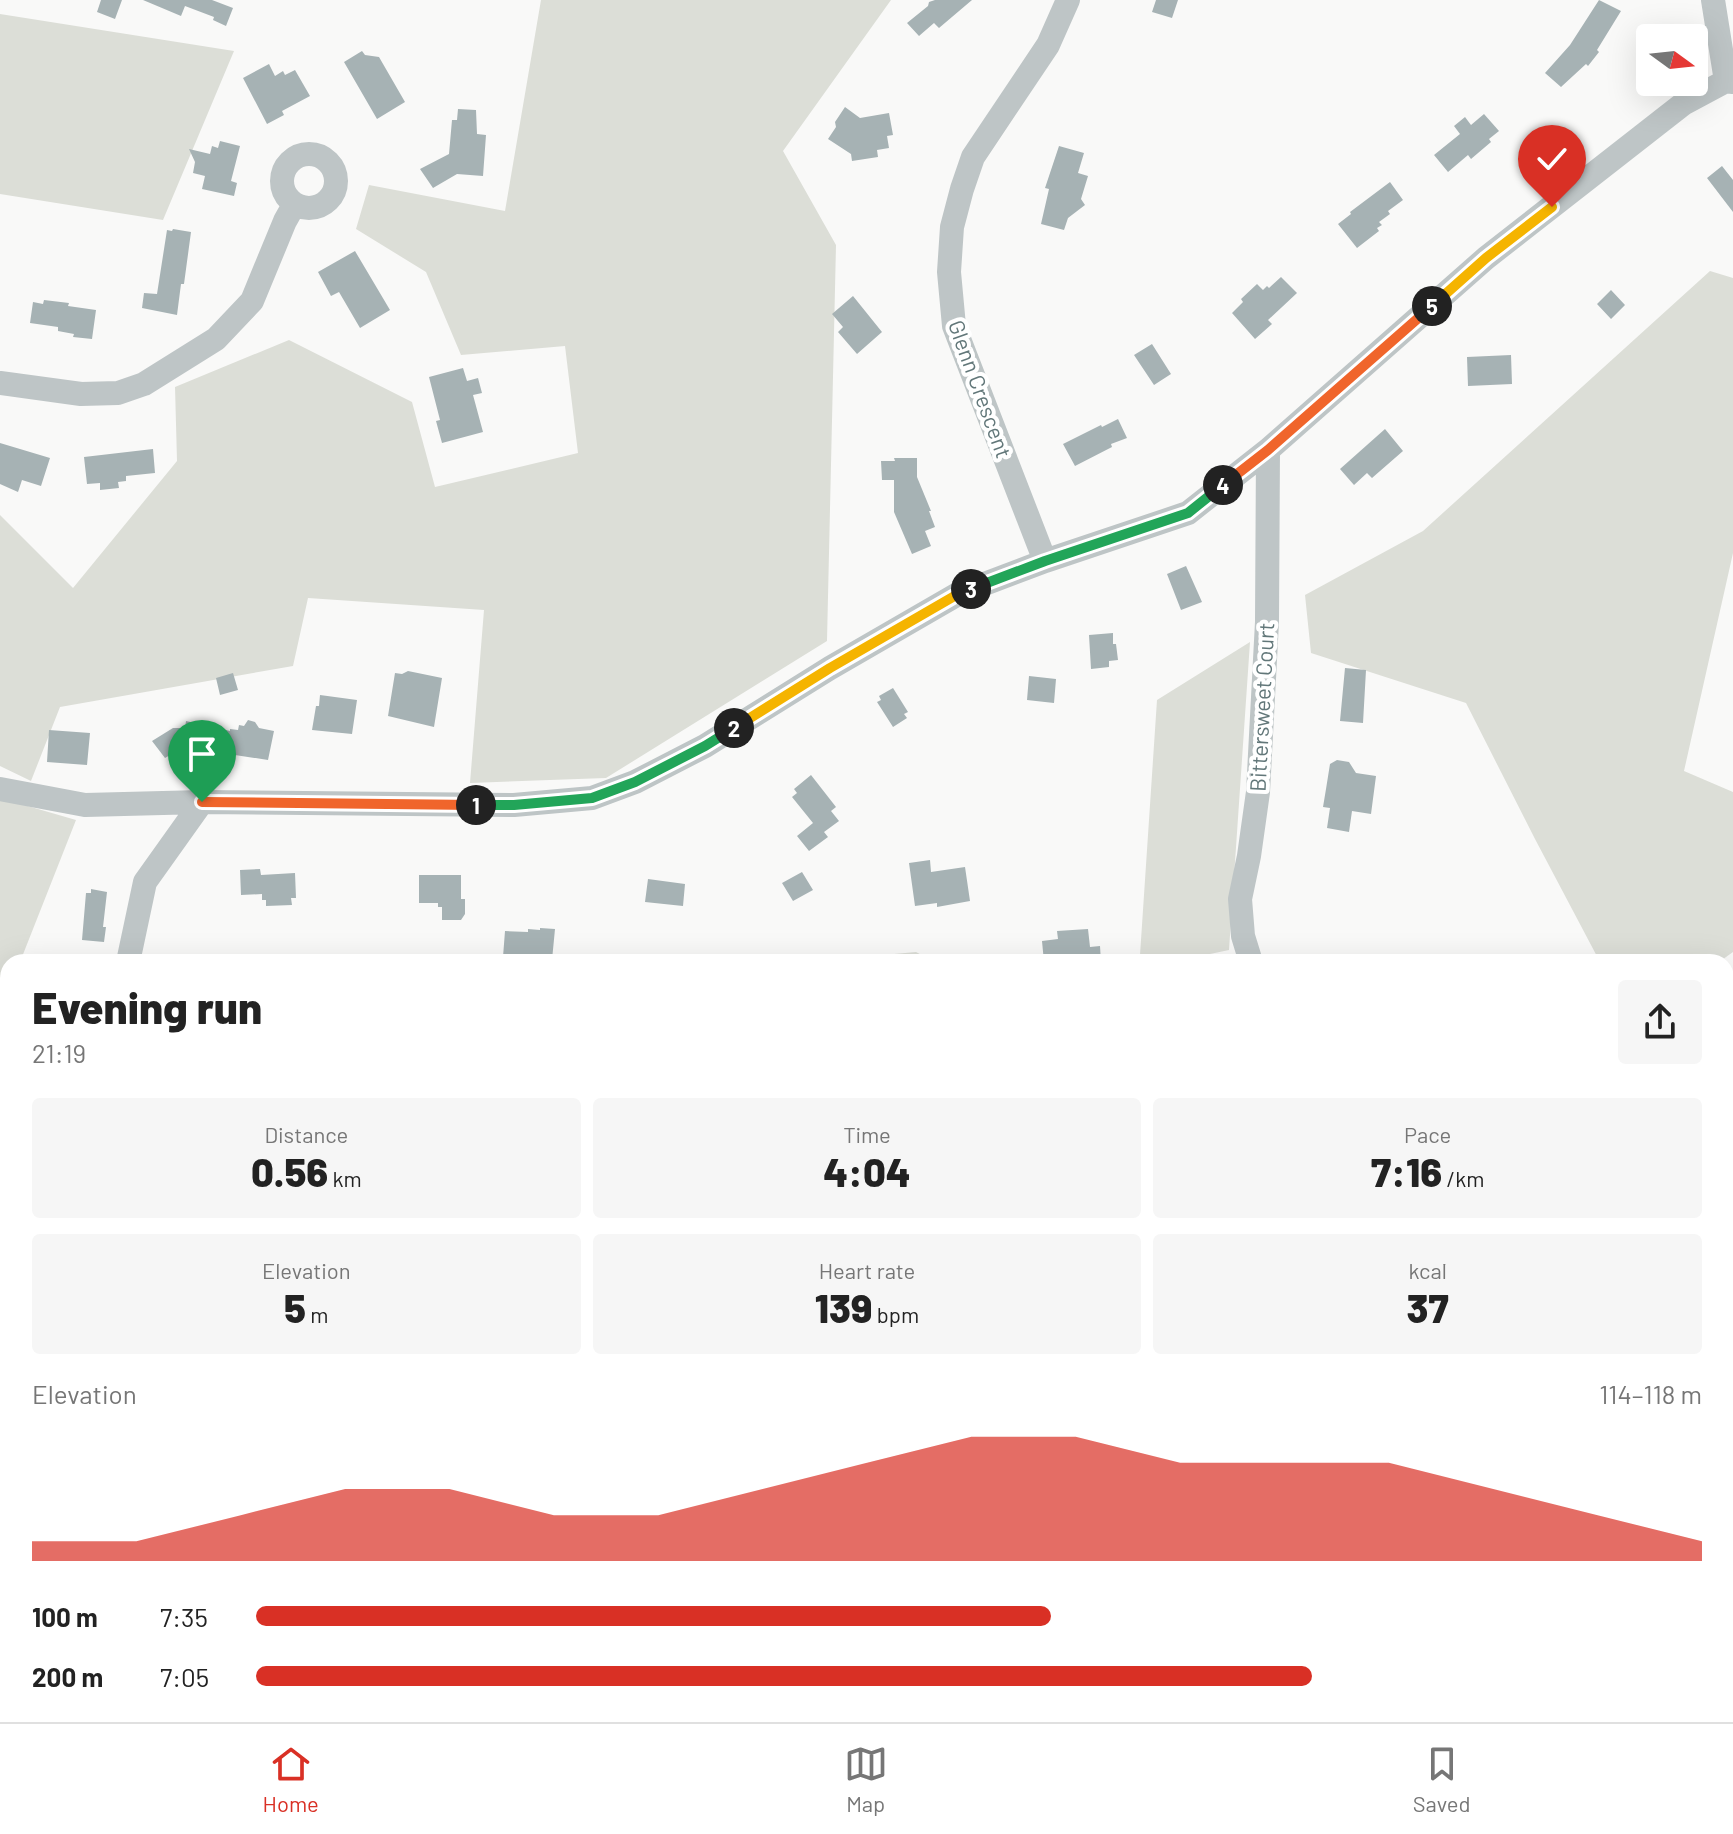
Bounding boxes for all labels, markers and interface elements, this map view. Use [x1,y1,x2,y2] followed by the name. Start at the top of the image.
[1636,24,1708,96] north arrow
[1636,24,1708,96] map controls
[1518,125,1586,207] pin
[1530,137,1574,181] icon: check
[1412,286,1452,326] pin: 5
[1426,293,1438,319] text: 5
[944,316,1018,461] street label: Glenn Crescent
[1203,465,1243,505] pin: 4
[1216,472,1230,498] text: 4
[951,569,991,609] pin: 3
[965,576,977,602] text: 3
[1244,622,1278,792] street label: Bittersweet Court
[714,708,754,748] pin: 2
[728,715,740,741] text: 2
[168,720,236,802] pin
[180,732,224,776] icon: arrive
[456,785,496,825] pin: 1
[472,792,480,818] text: 1
[32,980,262,1033] text: Evening run
[1618,980,1702,1064] button: share
[32,1037,86,1068] text: 21:19
[264,1121,348,1147] text: Distance
[843,1121,891,1147] text: Time
[1404,1121,1451,1147] text: Pace
[251,1147,328,1195] text: 0.56
[823,1147,911,1195] text: 4:04
[1371,1147,1442,1195] text: 7:16
[328,1165,362,1191] text: km
[1442,1165,1484,1191] text: /km
[262,1257,351,1283] text: Elevation
[819,1257,915,1283] text: Heart rate
[1408,1257,1447,1283] text: kcal
[284,1283,306,1331] text: 5
[815,1283,872,1331] text: 139
[1407,1283,1449,1331] text: 37
[306,1301,329,1327] text: m
[872,1301,919,1327] text: bpm
[32,1378,137,1409] text: Elevation
[1599,1378,1702,1409] text: 114–118 m
[32,1601,98,1632] text: 100 m
[160,1601,208,1632] text: 7:35
[32,1661,103,1692] text: 200 m
[160,1661,209,1692] text: 7:05
[263,1742,319,1816] tab: Home
[844,1742,888,1816] tab: Map
[1413,1742,1470,1816] tab: Saved

